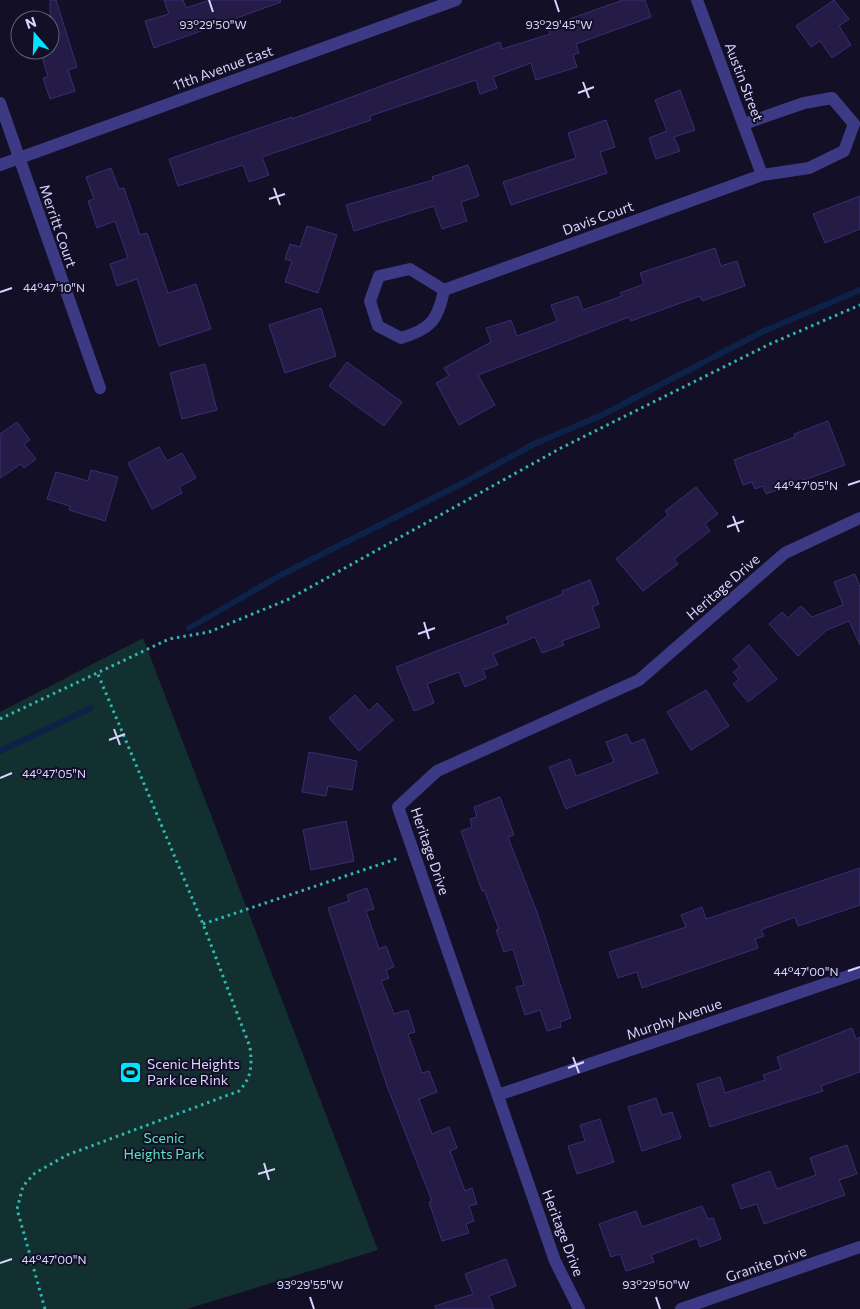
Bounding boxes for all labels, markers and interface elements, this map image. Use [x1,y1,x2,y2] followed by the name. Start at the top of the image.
[10,10,60,60] north arrow
[23,12,38,32] text: N
[179,17,247,31] text: 93°29'50"W
[526,17,592,31] text: 93°29'45"W
[722,40,767,124] street label: Austin Street
[170,41,276,94] street label: 11th Avenue East
[36,182,81,270] street label: Merritt Court
[560,197,636,238] street label: Davis Court
[23,280,85,294] text: 44°47'10"N
[774,478,838,492] text: 44°47'05"N
[683,550,763,623] street label: Heritage Drive
[22,766,86,780] text: 44°47'05"N
[408,805,453,897] street label: Heritage Drive
[774,964,838,978] text: 44°47'00"N
[624,994,724,1043] street label: Murphy Avenue
[147,1055,240,1088] place label: Scenic Heights Park Ice Rink
[119,1060,143,1084] sports icon: Scenic Heights Park Ice Rink
[123,1129,205,1162] park label: Scenic Heights Park
[539,1187,588,1279] street label: Heritage Drive
[723,1242,808,1285] street label: Granite Drive
[22,1252,86,1266] text: 44°47'00"N
[277,1277,343,1291] text: 93°29'55"W
[622,1277,690,1291] text: 93°29'50"W

